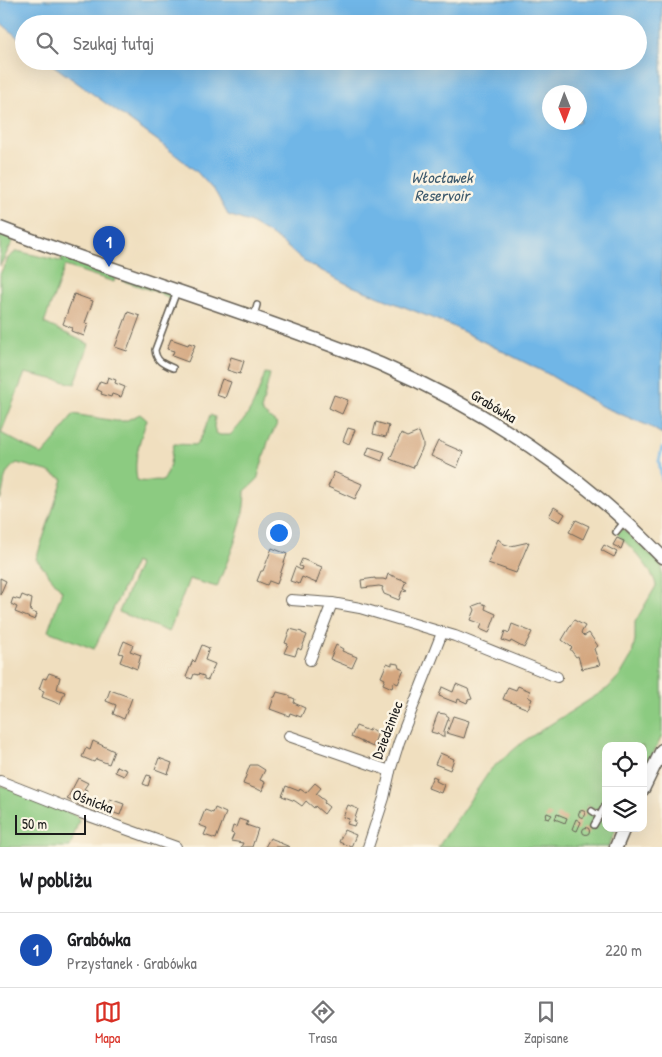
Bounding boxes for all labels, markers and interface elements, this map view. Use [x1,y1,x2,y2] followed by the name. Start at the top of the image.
[15,15,647,70] search box
[33,29,61,57] icon: search
[73,30,154,56] text: Szukaj tutaj
[542,85,587,130] north arrow
[411,166,474,206] water label: Włocławek Reservoir
[93,226,125,267] pin: 1
[467,384,521,428] street label: Grabówka
[266,520,292,546] your location
[366,698,408,762] street label: Dziedziniec
[602,742,647,832] map controls
[602,742,647,787] button: locate
[70,784,117,818] street label: Ośnicka
[602,787,647,832] button: layers
[15,812,86,835] scale bar
[22,814,47,833] text: 50 m
[20,865,92,894] text: W pobliżu
[67,926,131,952] text: Grabówka
[33,939,39,961] text: 1
[605,939,642,961] text: 220 m
[67,952,197,974] text: Przystanek · Grabówka
[94,998,122,1047] tab: Mapa
[309,998,337,1047] tab: Trasa
[524,998,568,1047] tab: Zapisane

